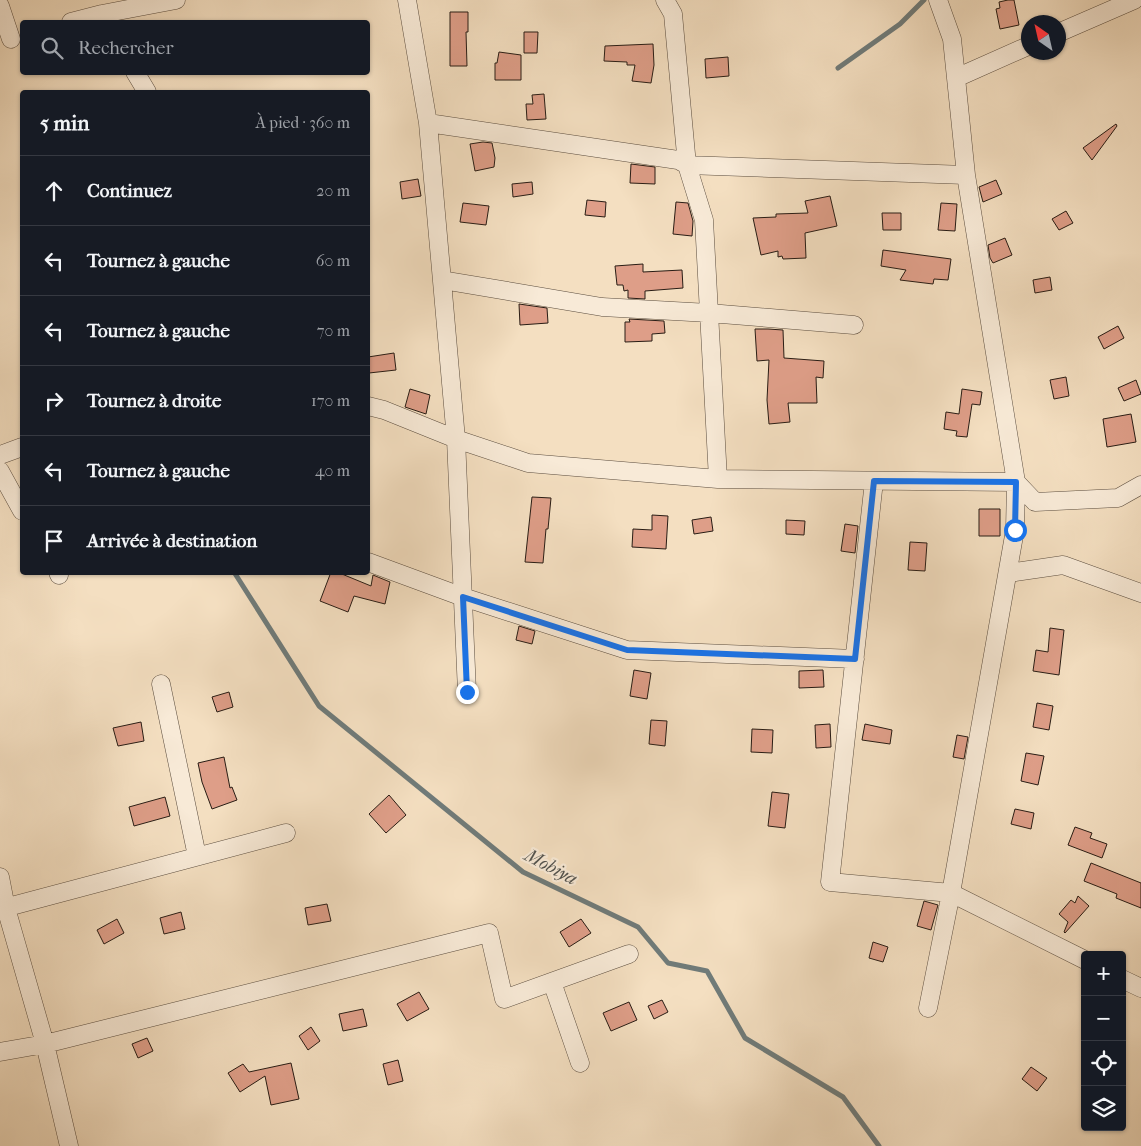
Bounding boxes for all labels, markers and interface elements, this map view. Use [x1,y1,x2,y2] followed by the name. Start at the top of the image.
[1021,15,1066,60] north arrow
[20,20,370,75] search box
[38,34,66,62] icon: search
[78,37,174,59] text: Rechercher
[40,111,89,135] text: 5 min
[255,113,350,132] text: À pied · 360 m
[40,177,68,205] icon: ahead
[87,180,172,202] text: Continuez
[316,181,350,200] text: 20 m
[40,247,68,275] icon: left
[87,250,230,272] text: Tournez à gauche
[316,251,350,270] text: 60 m
[40,317,68,345] icon: left
[87,320,230,342] text: Tournez à gauche
[317,321,350,340] text: 70 m
[40,387,68,415] icon: right
[87,390,221,412] text: Tournez à droite
[311,391,350,410] text: 170 m
[40,457,68,485] icon: left
[87,460,230,482] text: Tournez à gauche
[315,461,350,480] text: 40 m
[1004,519,1027,542] route start
[40,527,68,555] icon: arrive
[87,530,257,552] text: Arrivée à destination
[456,681,479,704] route end
[519,843,581,890] water label: Mobiya
[1081,951,1126,1131] map controls
[1081,951,1126,996] button: +
[1081,996,1126,1041] button: −
[1081,1041,1126,1086] button: locate
[1081,1086,1126,1131] button: layers

